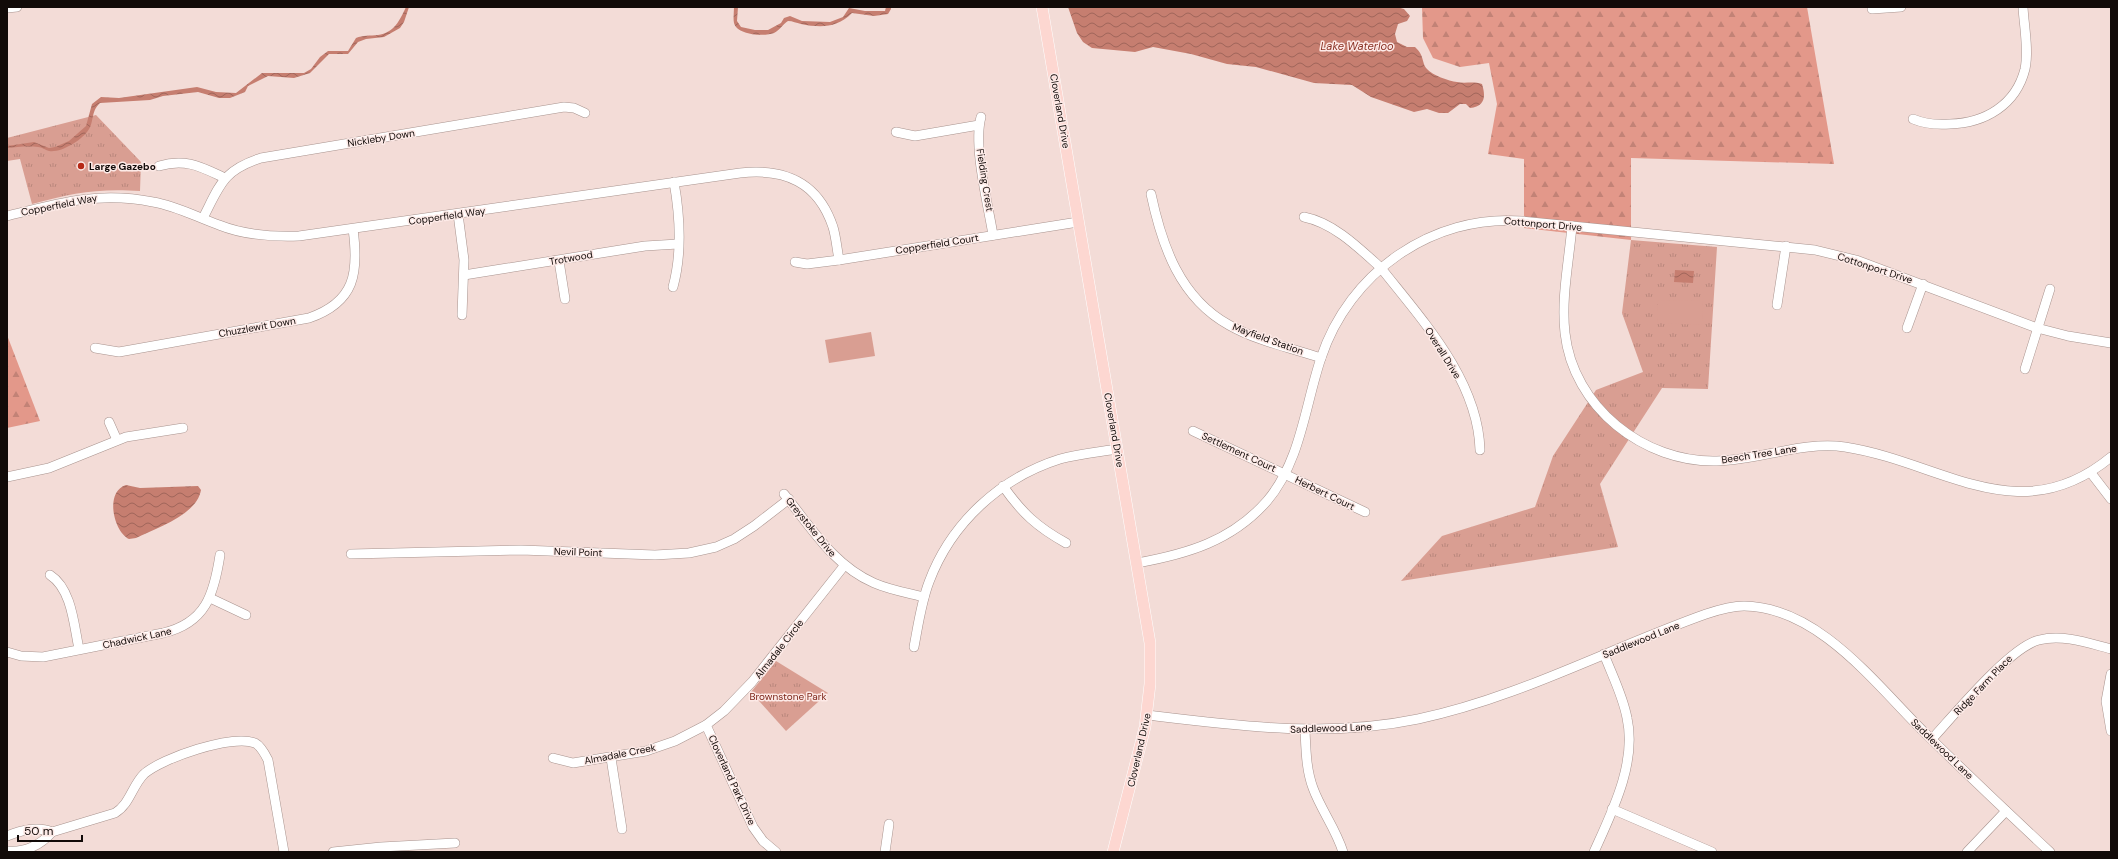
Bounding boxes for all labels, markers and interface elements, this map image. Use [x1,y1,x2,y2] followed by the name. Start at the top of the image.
[1321,39,1394,53] water label: Lake Waterloo
[1047,73,1073,150] street label: Cloverland Drive
[346,126,416,150] street label: Nickleby Down
[974,148,996,212] street label: Fielding Crest
[89,160,156,173] place label: Large Gazebo
[76,161,86,171] marker: Large Gazebo
[20,191,99,219] street label: Copperfield Way
[408,204,487,228] street label: Copperfield Way
[1503,214,1583,234] street label: Cottonport Drive
[895,231,980,257] street label: Copperfield Court
[548,248,594,268] street label: Trotwood
[1836,250,1915,286] street label: Cottonport Drive
[217,314,297,340] street label: Chuzzlewit Down
[1231,320,1306,358] street label: Mayfield Station
[1422,325,1464,381] street label: Overall Drive
[1101,392,1127,469] street label: Cloverland Drive
[1200,429,1278,475] street label: Settlement Court
[1720,442,1798,466] street label: Beech Tree Lane
[1293,473,1357,513] street label: Herbert Court
[783,495,839,560] street label: Greystoke Drive
[554,545,603,559] street label: Nevil Point
[752,616,807,681] street label: Almadale Circle
[1601,619,1682,661] street label: Saddlewood Lane
[101,624,173,652] street label: Chadwick Lane
[1951,652,2015,718] street label: Ridge Farm Place
[750,690,827,703] park label: Brownstone Park
[1124,711,1154,788] street label: Cloverland Drive
[1908,716,1976,782] street label: Saddlewood Lane
[1290,720,1372,736] street label: Saddlewood Lane
[705,733,759,827] street label: Cloverland Park Drive
[583,741,657,767] street label: Almadale Creek
[18,817,82,843] scale bar
[24,823,53,839] text: 50 m

